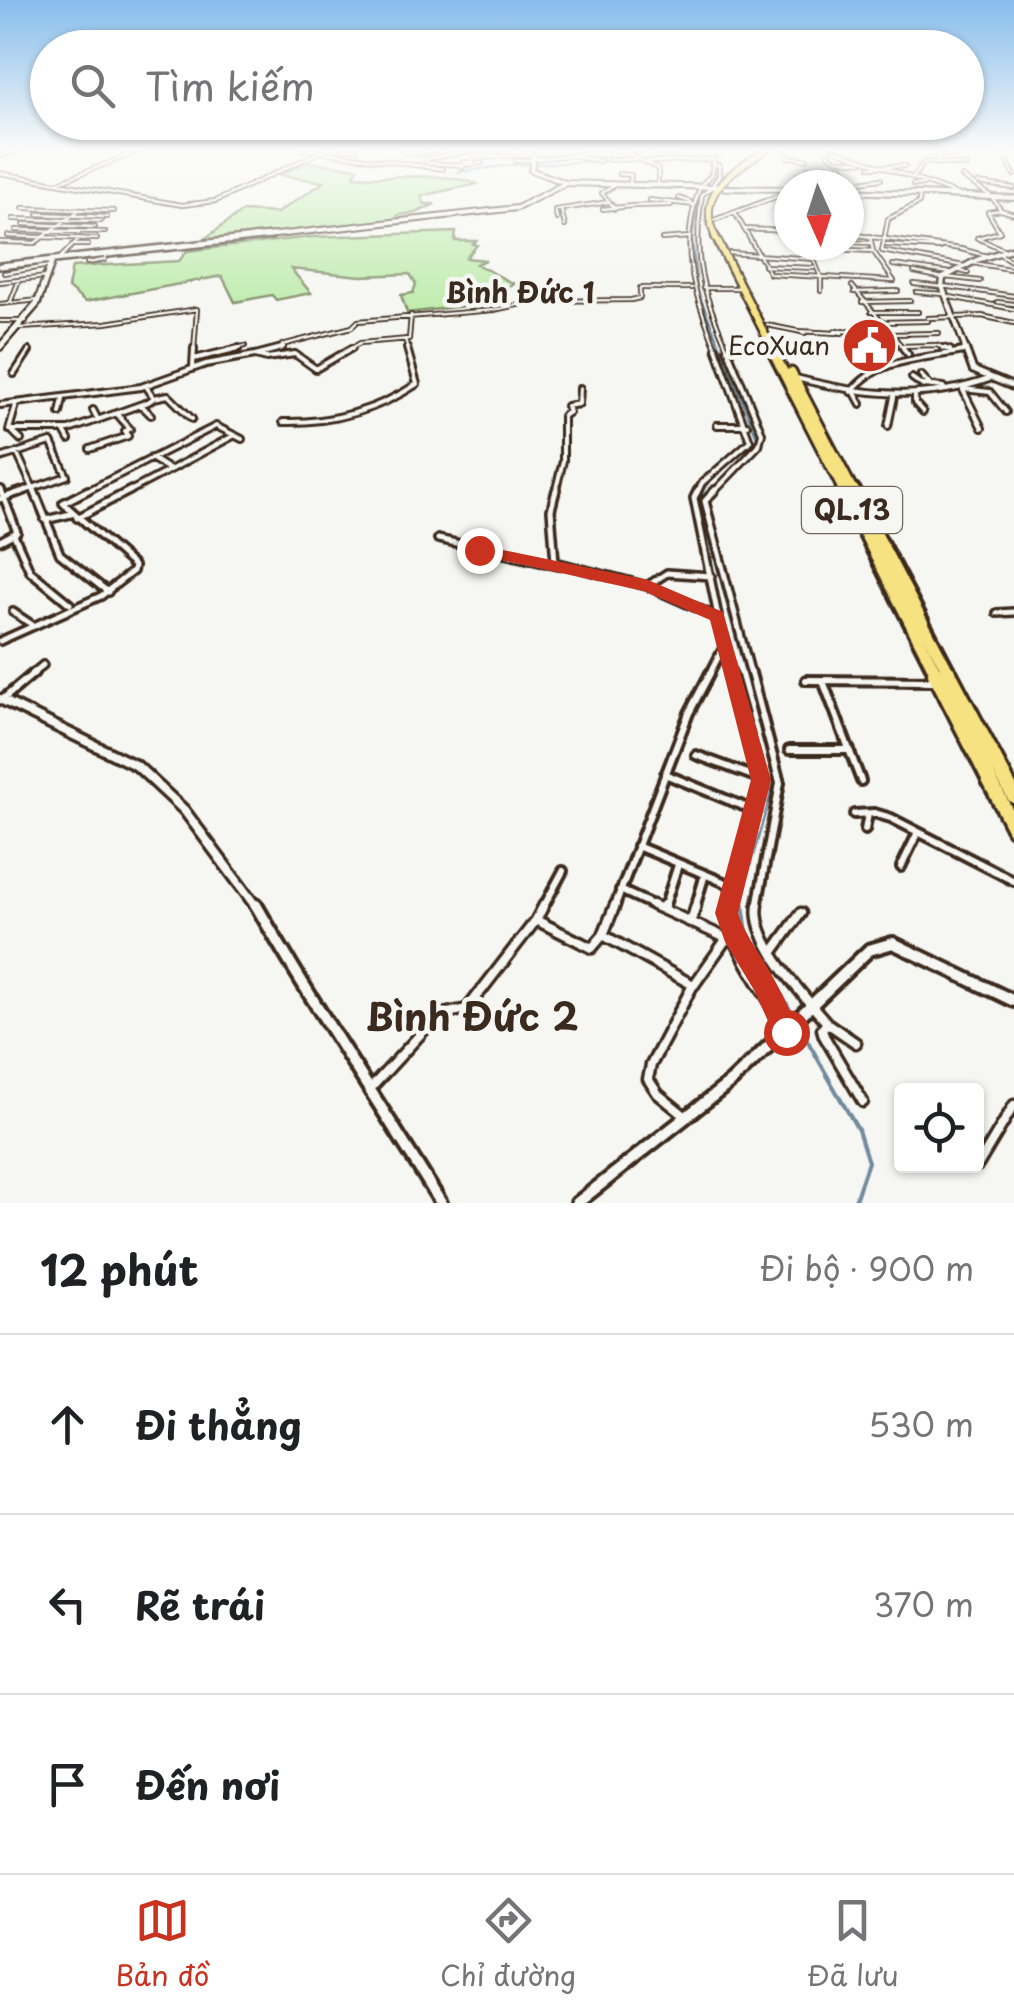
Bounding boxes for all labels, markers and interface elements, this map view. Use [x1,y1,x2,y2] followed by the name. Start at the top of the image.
[30,30,984,140] search box
[145,57,315,114] text: Tìm kiếm
[65,58,120,113] icon: search
[774,170,864,260] north arrow
[446,270,594,313] district label: Bình Đức 1
[839,316,899,376] public building icon: EcoXuan
[728,326,830,364] place label: EcoXuan
[802,487,902,533] road number: QL.13
[457,528,503,574] route end
[365,987,579,1044] district label: Bình Đức 2
[764,1010,810,1056] route start
[894,1083,984,1173] map controls
[894,1083,984,1173] button: locate
[40,1237,199,1300] text: 12 phút
[760,1244,974,1292] text: Đi bộ · 900 m
[135,1396,302,1453] text: Đi thẳng
[40,1397,95,1452] icon: ahead
[868,1400,974,1448] text: 530 m
[135,1576,265,1633] text: Rẽ trái
[40,1577,95,1632] icon: left
[873,1580,974,1628] text: 370 m
[135,1756,280,1813] text: Đến nơi
[40,1757,95,1812] icon: arrive
[115,1893,209,1996] tab: Bản đồ
[440,1893,576,1996] tab: Chỉ đường
[807,1893,899,1996] tab: Đã lưu

